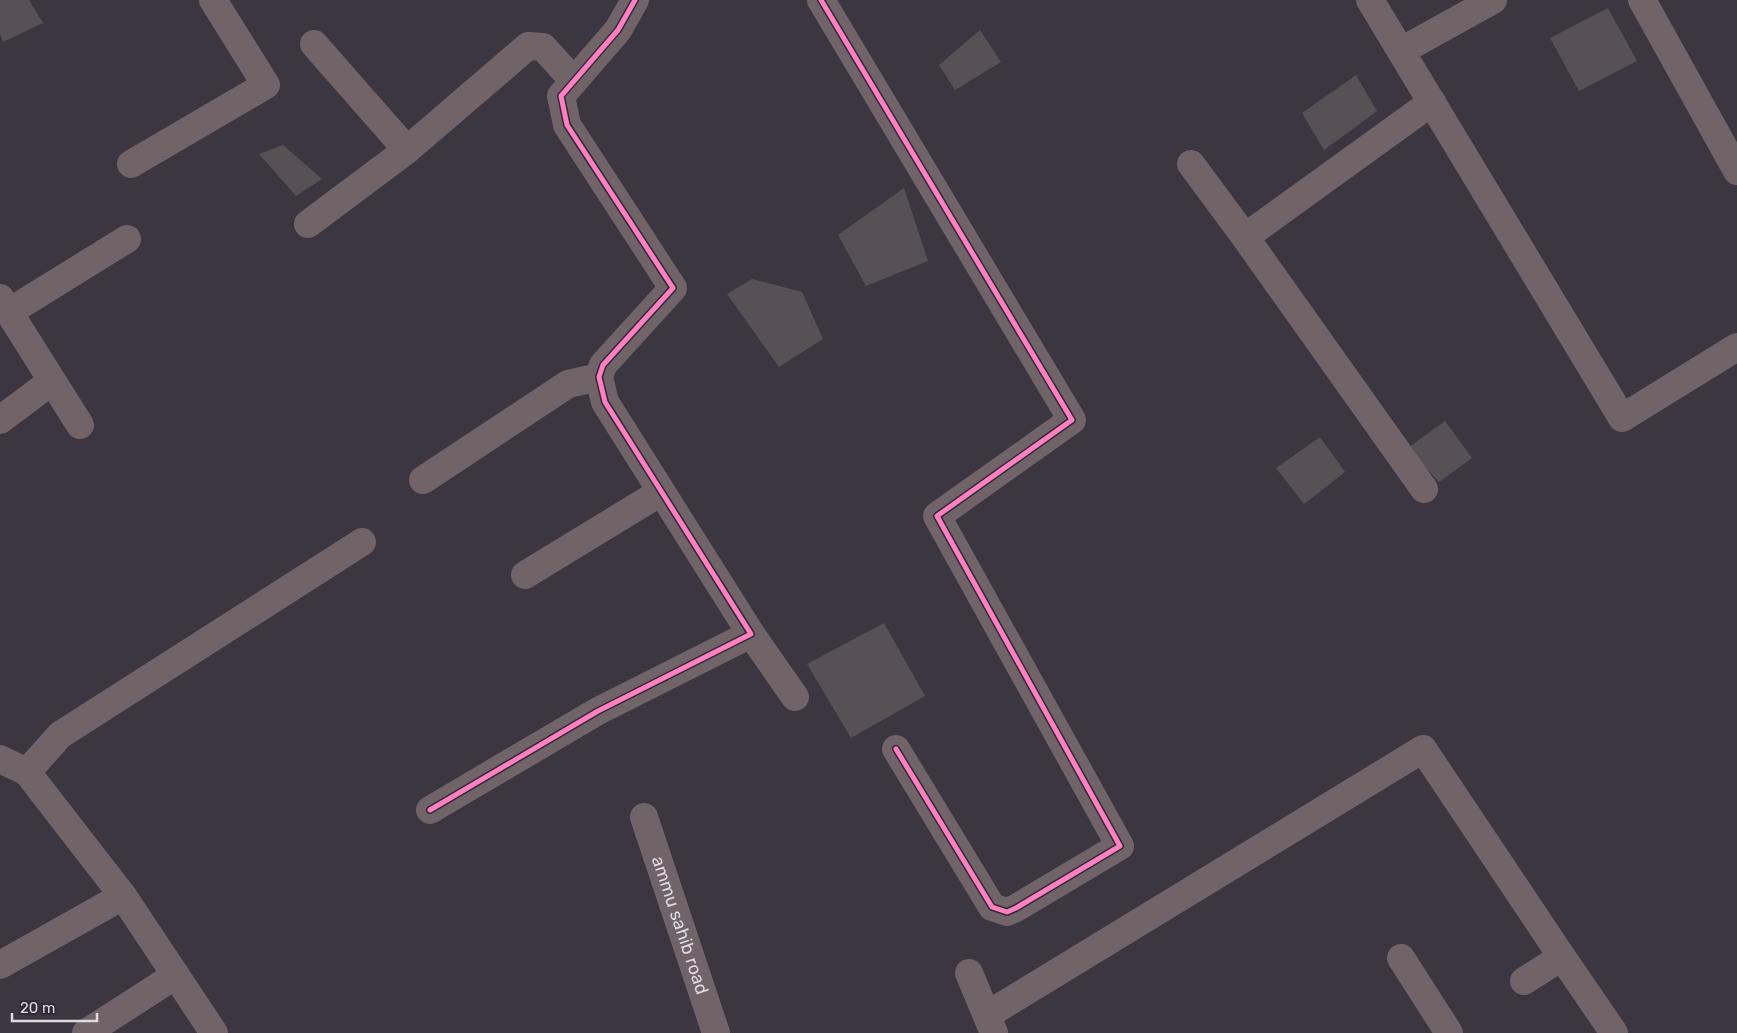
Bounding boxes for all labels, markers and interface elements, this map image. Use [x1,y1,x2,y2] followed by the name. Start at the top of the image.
[647,853,713,997] street label: ammu sahib road
[12,990,98,1022] scale bar
[20,999,55,1017] text: 20 m

